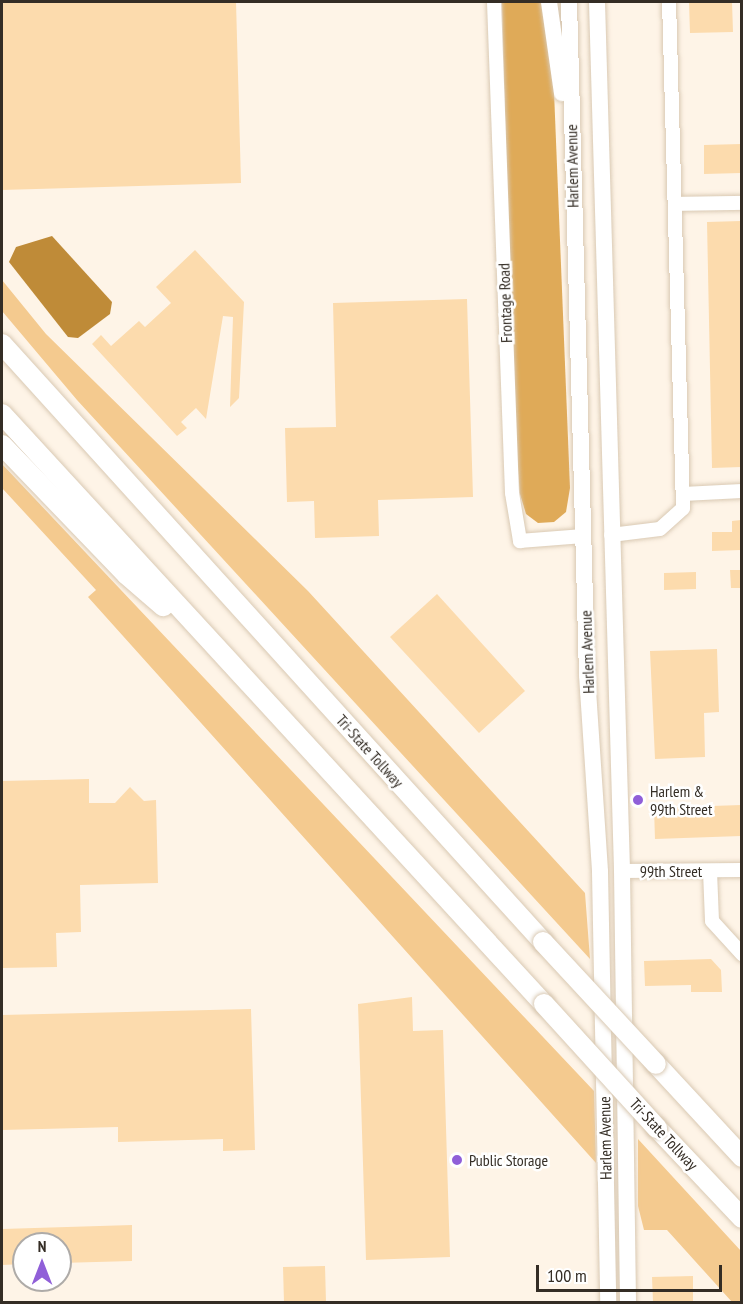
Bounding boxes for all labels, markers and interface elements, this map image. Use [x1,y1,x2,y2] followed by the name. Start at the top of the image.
[562,124,582,208] street label: Harlem Avenue
[494,263,516,343] street label: Frontage Road
[576,610,598,694] street label: Harlem Avenue
[332,710,408,792] street label: Tri-State Tollway
[650,781,712,819] place label: Harlem & 99th Street
[631,793,645,807] marker: Harlem & 99th Street
[640,861,702,881] street label: 99th Street
[626,1094,702,1174] street label: Tri-State Tollway
[595,1096,615,1180] street label: Harlem Avenue
[469,1150,548,1170] place label: Public Storage
[450,1153,464,1167] marker: Public Storage
[12,1232,72,1292] north arrow
[38,1236,46,1256] text: N
[539,1253,725,1291] scale bar
[547,1264,587,1287] text: 100 m

